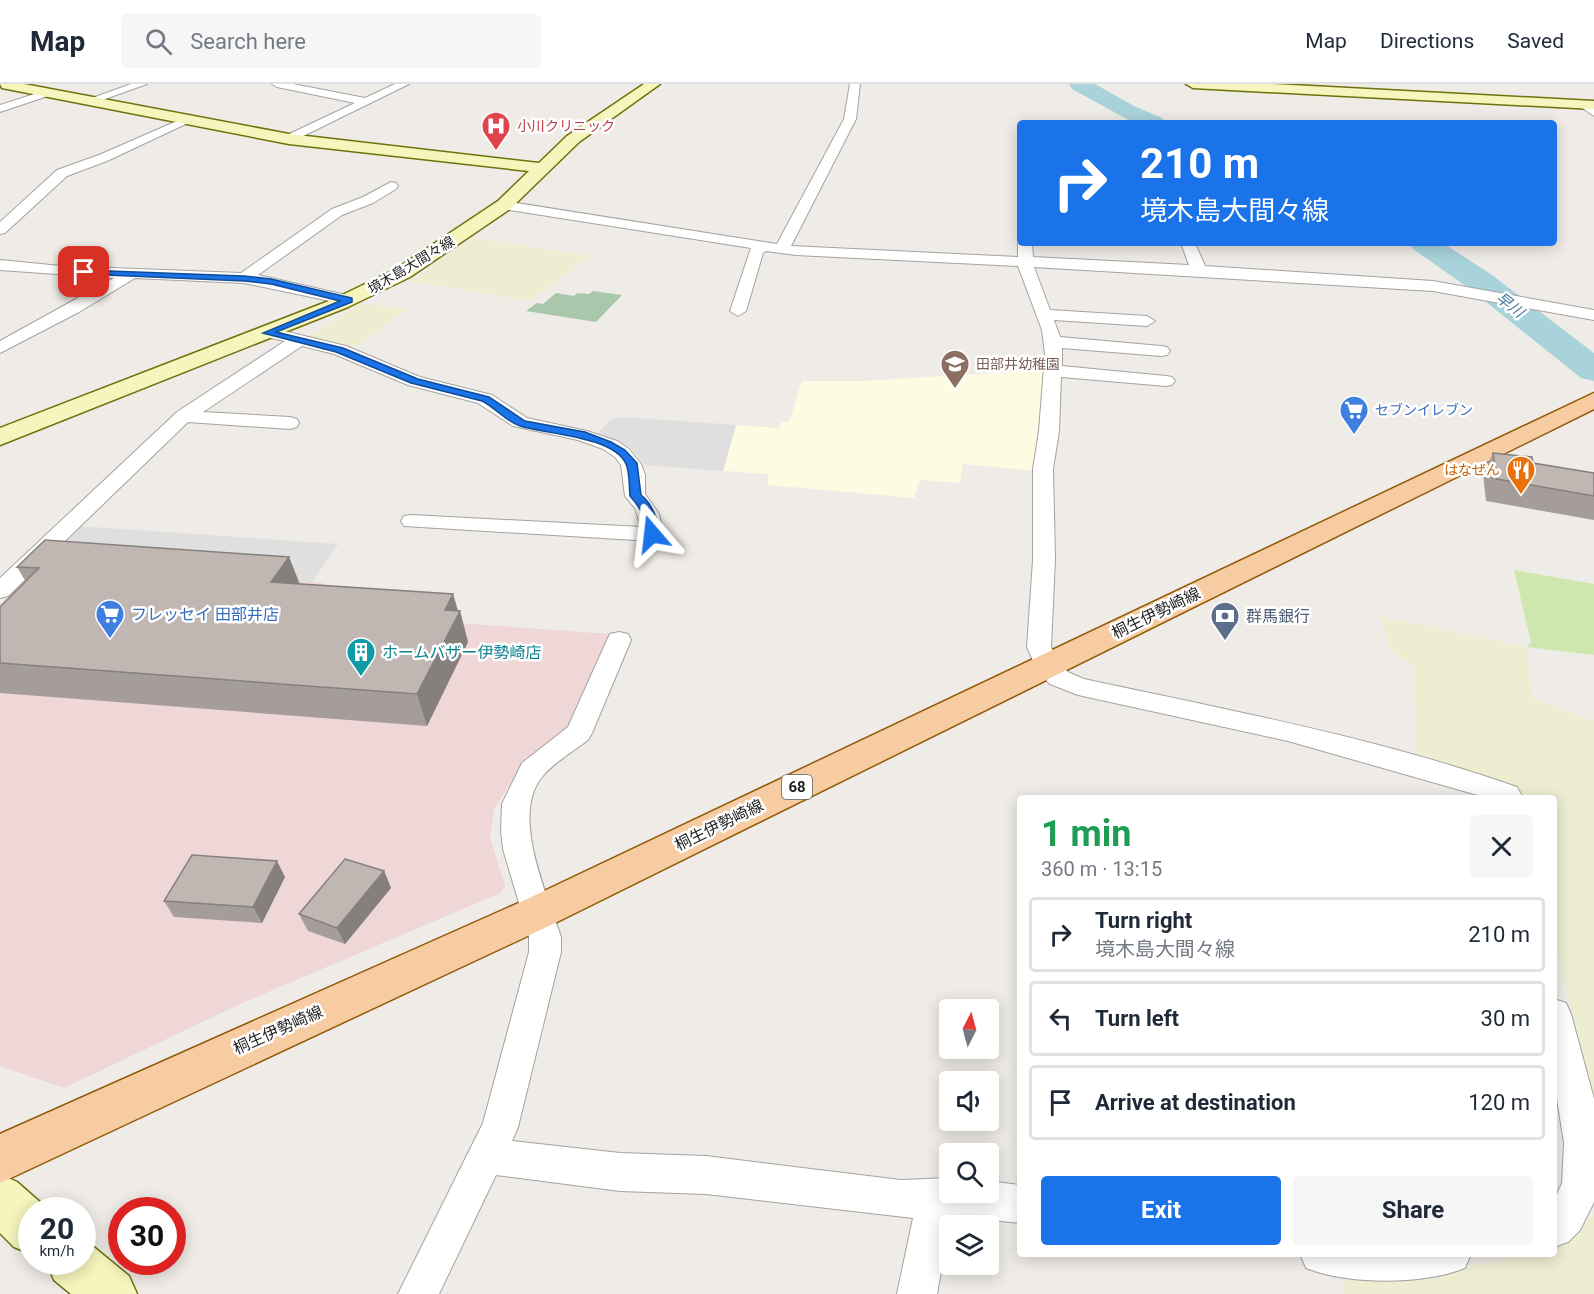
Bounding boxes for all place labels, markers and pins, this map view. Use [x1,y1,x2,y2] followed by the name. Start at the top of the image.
[480,110,512,152] hospital icon: 小川クリニック
[517,118,615,134] place label: 小川クリニック
[58,246,109,297] pin
[939,348,971,390] school or university icon: 田部井幼稚園
[976,356,1060,372] place label: 田部井幼稚園
[1338,394,1370,436] supermarket icon: セブンイレブン
[1375,402,1473,418] place label: セブンイレブン
[1505,454,1537,496] restaurant icon: はなぜん
[1444,462,1500,478] place label: はなぜん
[94,598,126,640] supermarket icon: フレッセイ 田部井店
[1209,600,1241,642] bank icon: 群馬銀行
[131,605,279,624] place label: フレッセイ 田部井店
[1246,607,1310,626] place label: 群馬銀行
[345,636,377,678] building icon: ホームバザー伊勢崎店
[382,643,542,662] place label: ホームバザー伊勢崎店

